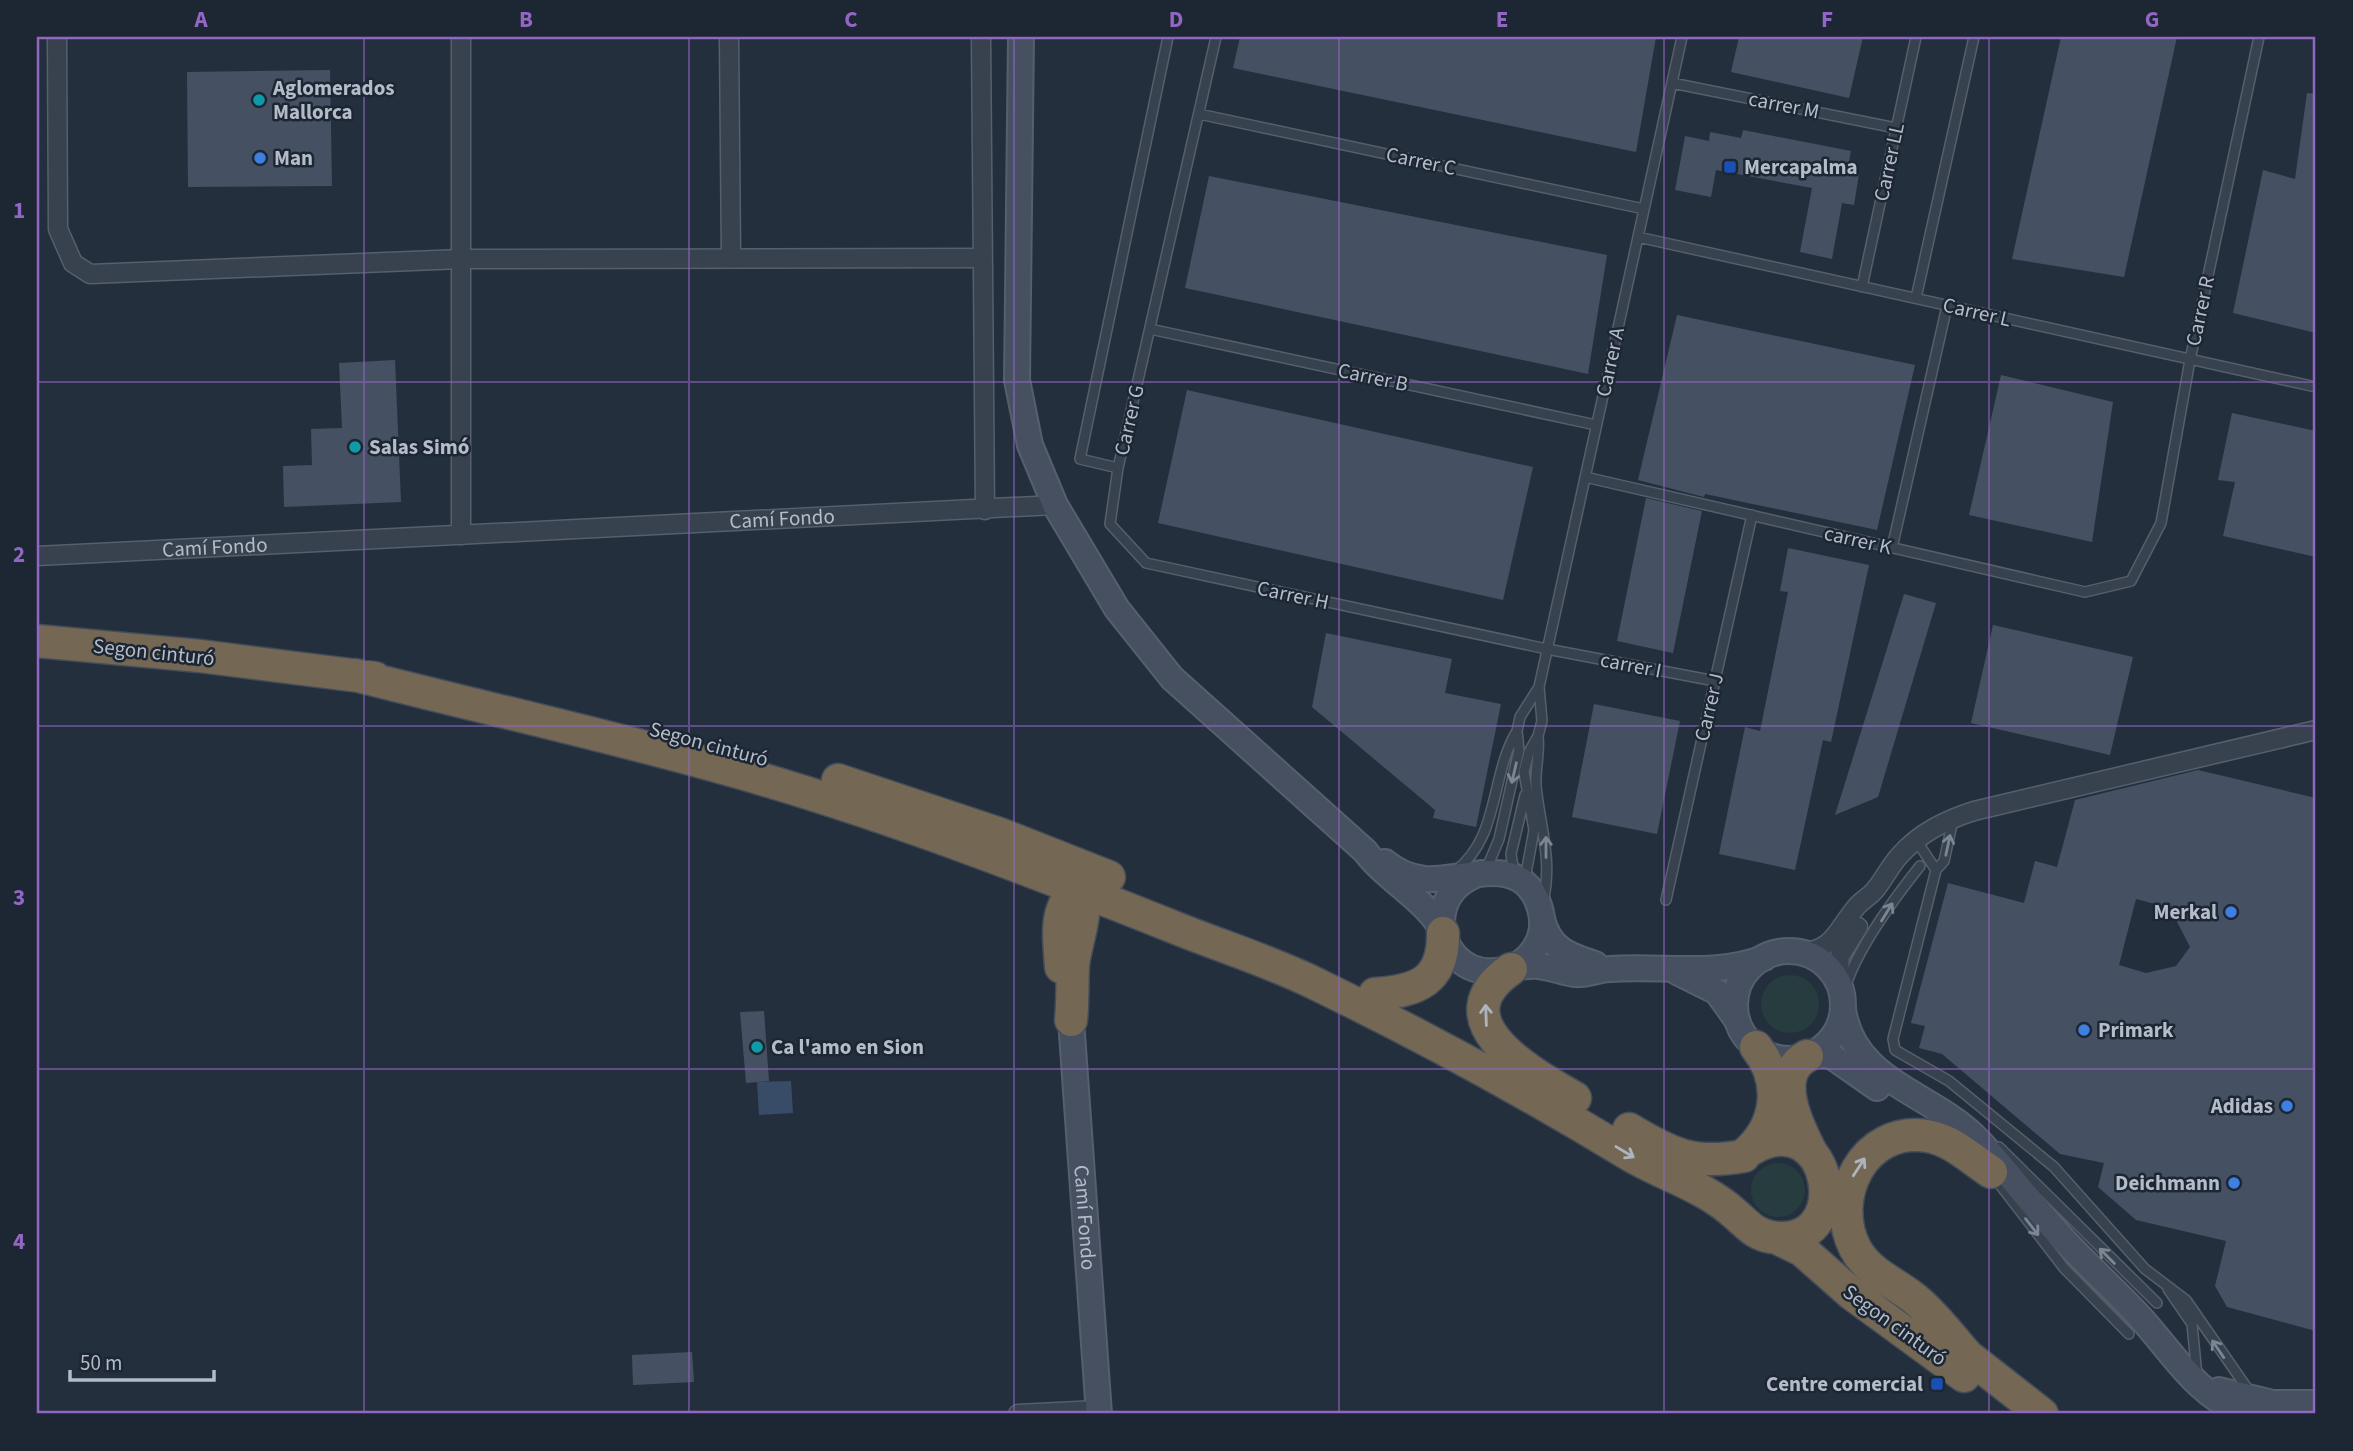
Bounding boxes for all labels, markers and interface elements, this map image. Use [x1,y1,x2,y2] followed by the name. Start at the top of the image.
[193,3,208,36] text: A
[519,3,533,36] text: B
[844,3,858,36] text: C
[1169,3,1183,36] text: D
[1496,3,1508,36] text: E
[1821,3,1833,36] text: F
[2145,3,2159,36] text: G
[272,73,395,127] place label: Aglomerados Mallorca
[1746,83,1822,127] street label: carrer M
[251,92,267,108] marker: Aglomerados Mallorca
[1866,120,1912,204] street label: Carrer LL
[1383,139,1459,183] street label: Carrer C
[274,143,313,173] place label: Man
[252,150,268,166] marker: Man
[1744,152,1858,182] place label: Mercapalma
[1722,159,1738,175] marker: Mercapalma
[13,194,25,227] text: 1
[2178,273,2222,349] street label: Carrer R
[1940,290,2014,334] street label: Carrer L
[1588,324,1632,399] street label: Carrer A
[1335,355,1411,399] street label: Carrer B
[1106,382,1152,458] street label: Carrer G
[369,432,469,462] place label: Salas Simó
[347,439,363,455] marker: Salas Simó
[729,501,835,536] street label: Camí Fondo
[1821,518,1895,562] street label: carrer K
[161,529,268,565] street label: Camí Fondo
[13,538,25,571] text: 2
[1254,573,1332,617] street label: Carrer H
[92,631,216,673] street label: Segon cinturó
[1598,644,1664,686] street label: carrer I
[1687,670,1731,744] street label: Carrer J
[646,714,772,774] street label: Segon cinturó
[1506,761,1520,784] one-way arrow
[1941,834,1955,857] one-way arrow
[1539,836,1553,859] one-way arrow
[13,881,25,914] text: 3
[2153,897,2217,927] place label: Merkal
[1880,903,1895,922] one-way arrow
[2223,904,2239,920] marker: Merkal
[1479,1004,1492,1027] one-way arrow
[2098,1015,2174,1045] place label: Primark
[2076,1022,2092,1038] marker: Primark
[771,1032,924,1062] place label: Ca l'amo en Sion
[749,1039,765,1055] marker: Ca l'amo en Sion
[2210,1091,2273,1121] place label: Adidas
[2279,1098,2295,1114] marker: Adidas
[1615,1145,1635,1159] one-way arrow
[1852,1158,1867,1177] one-way arrow
[1066,1164,1104,1271] street label: Camí Fondo
[2115,1168,2220,1198] place label: Deichmann
[2226,1175,2242,1191] marker: Deichmann
[2024,1217,2039,1236] one-way arrow
[13,1225,25,1258] text: 4
[2099,1248,2116,1265] one-way arrow
[1837,1277,1953,1373] street label: Segon cinturó
[70,1339,214,1383] scale bar
[2211,1340,2225,1360] one-way arrow
[80,1348,122,1378] text: 50 m
[1766,1369,1923,1399] place label: Centre comercial
[1929,1376,1945,1392] marker: Centre comercial

